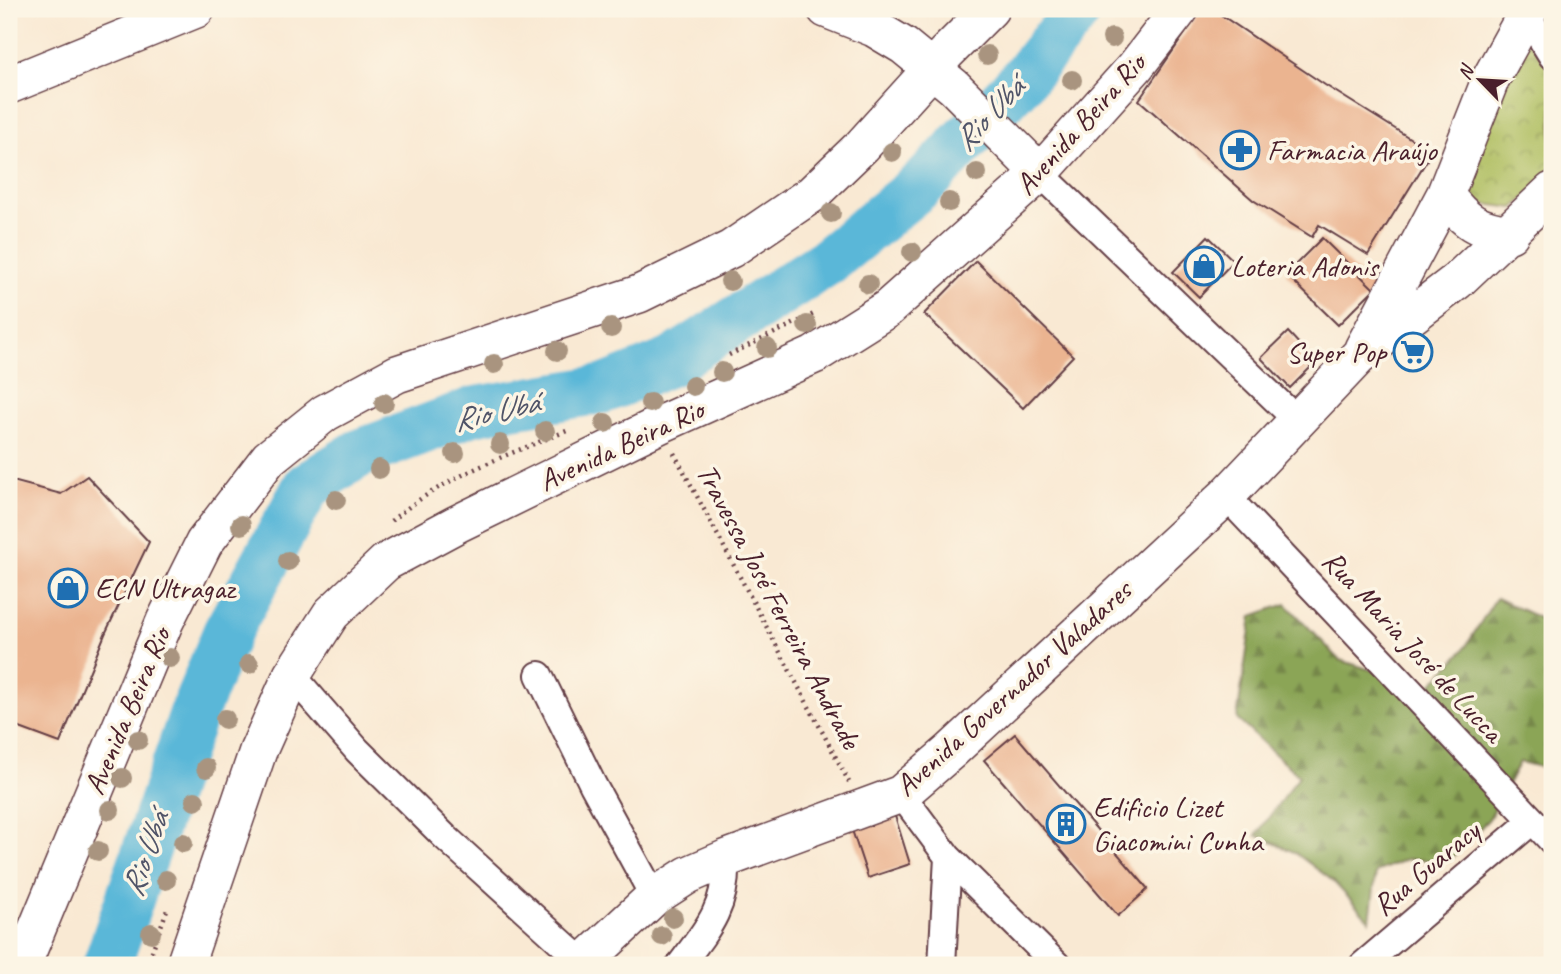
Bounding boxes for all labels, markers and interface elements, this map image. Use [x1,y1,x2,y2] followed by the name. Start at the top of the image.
[1006,43,1156,203] street label: Avenida Beira Rio
[1446,46,1516,116] north arrow
[1452,60,1480,84] text: N
[945,63,1038,159] water label: Rio Ubá
[1219,129,1261,171] pharmacy icon: Farmacia Araújo
[1267,131,1438,169] place label: Farmacia Araújo
[1183,245,1225,287] shop icon: Loteria Adonis
[1231,247,1380,285] place label: Loteria Adonis
[1392,331,1434,373] supermarket icon: Super Pop
[1286,333,1388,371] place label: Super Pop
[449,380,549,441] water label: Rio Ubá
[533,389,713,500] street label: Avenida Beira Rio
[688,457,871,757] street label: Travessa José Ferreira Andrade
[1314,542,1514,752] street label: Rua Maria José de Lucca
[47,567,89,609] shop icon: ECN Ultragaz
[95,569,237,607] place label: ECN Ultragaz
[887,570,1141,804] street label: Avenida Governador Valadares
[75,619,181,800] street label: Avenida Beira Rio
[1093,788,1265,860] place label: Edificio Lizet Giacomini Cunha
[112,800,181,901] water label: Rio Ubá
[1045,803,1087,845] building icon: Edificio Lizet Giacomini Cunha
[1365,810,1489,924] street label: Rua Guaracy

